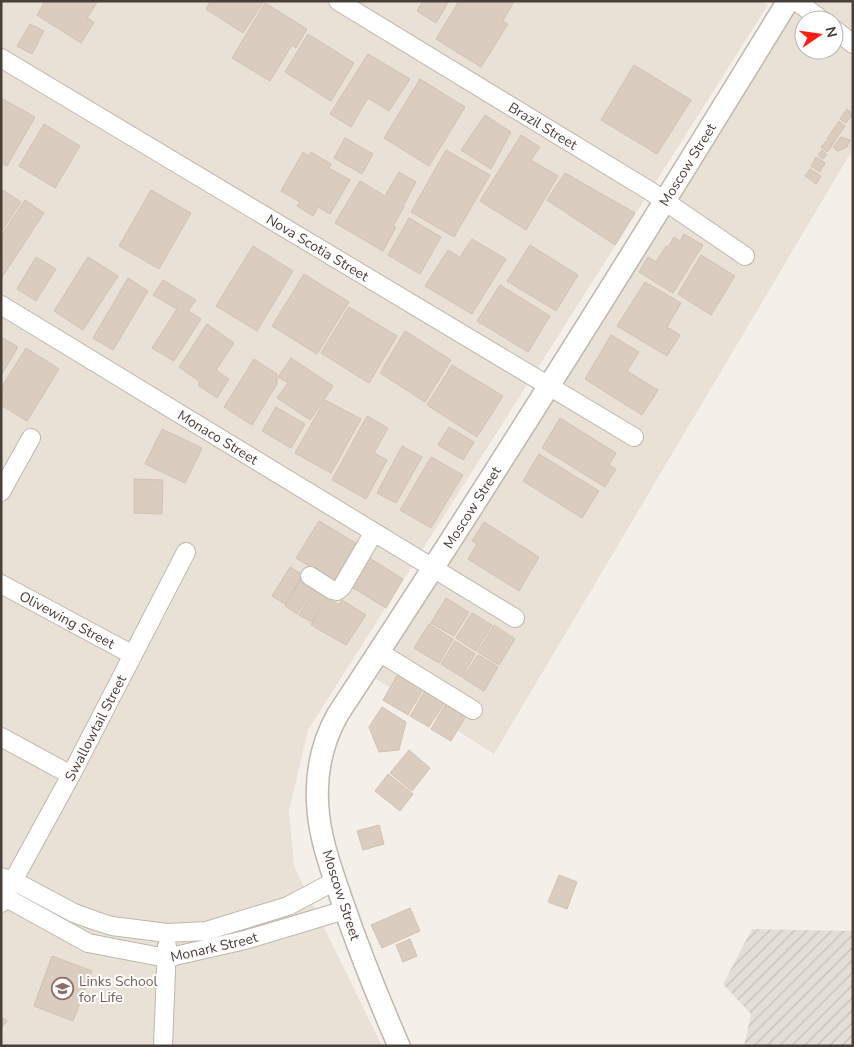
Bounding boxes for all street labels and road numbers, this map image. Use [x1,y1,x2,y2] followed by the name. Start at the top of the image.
[505,98,581,154] street label: Brazil Street
[655,119,720,210] street label: Moscow Street
[263,210,372,286] street label: Nova Scotia Street
[174,405,262,469] street label: Monaco Street
[439,463,505,552] street label: Moscow Street
[16,586,118,653] street label: Olivewing Street
[60,671,131,784] street label: Swallowtail Street
[317,847,365,943] street label: Moscow Street
[168,927,260,966] street label: Monark Street

